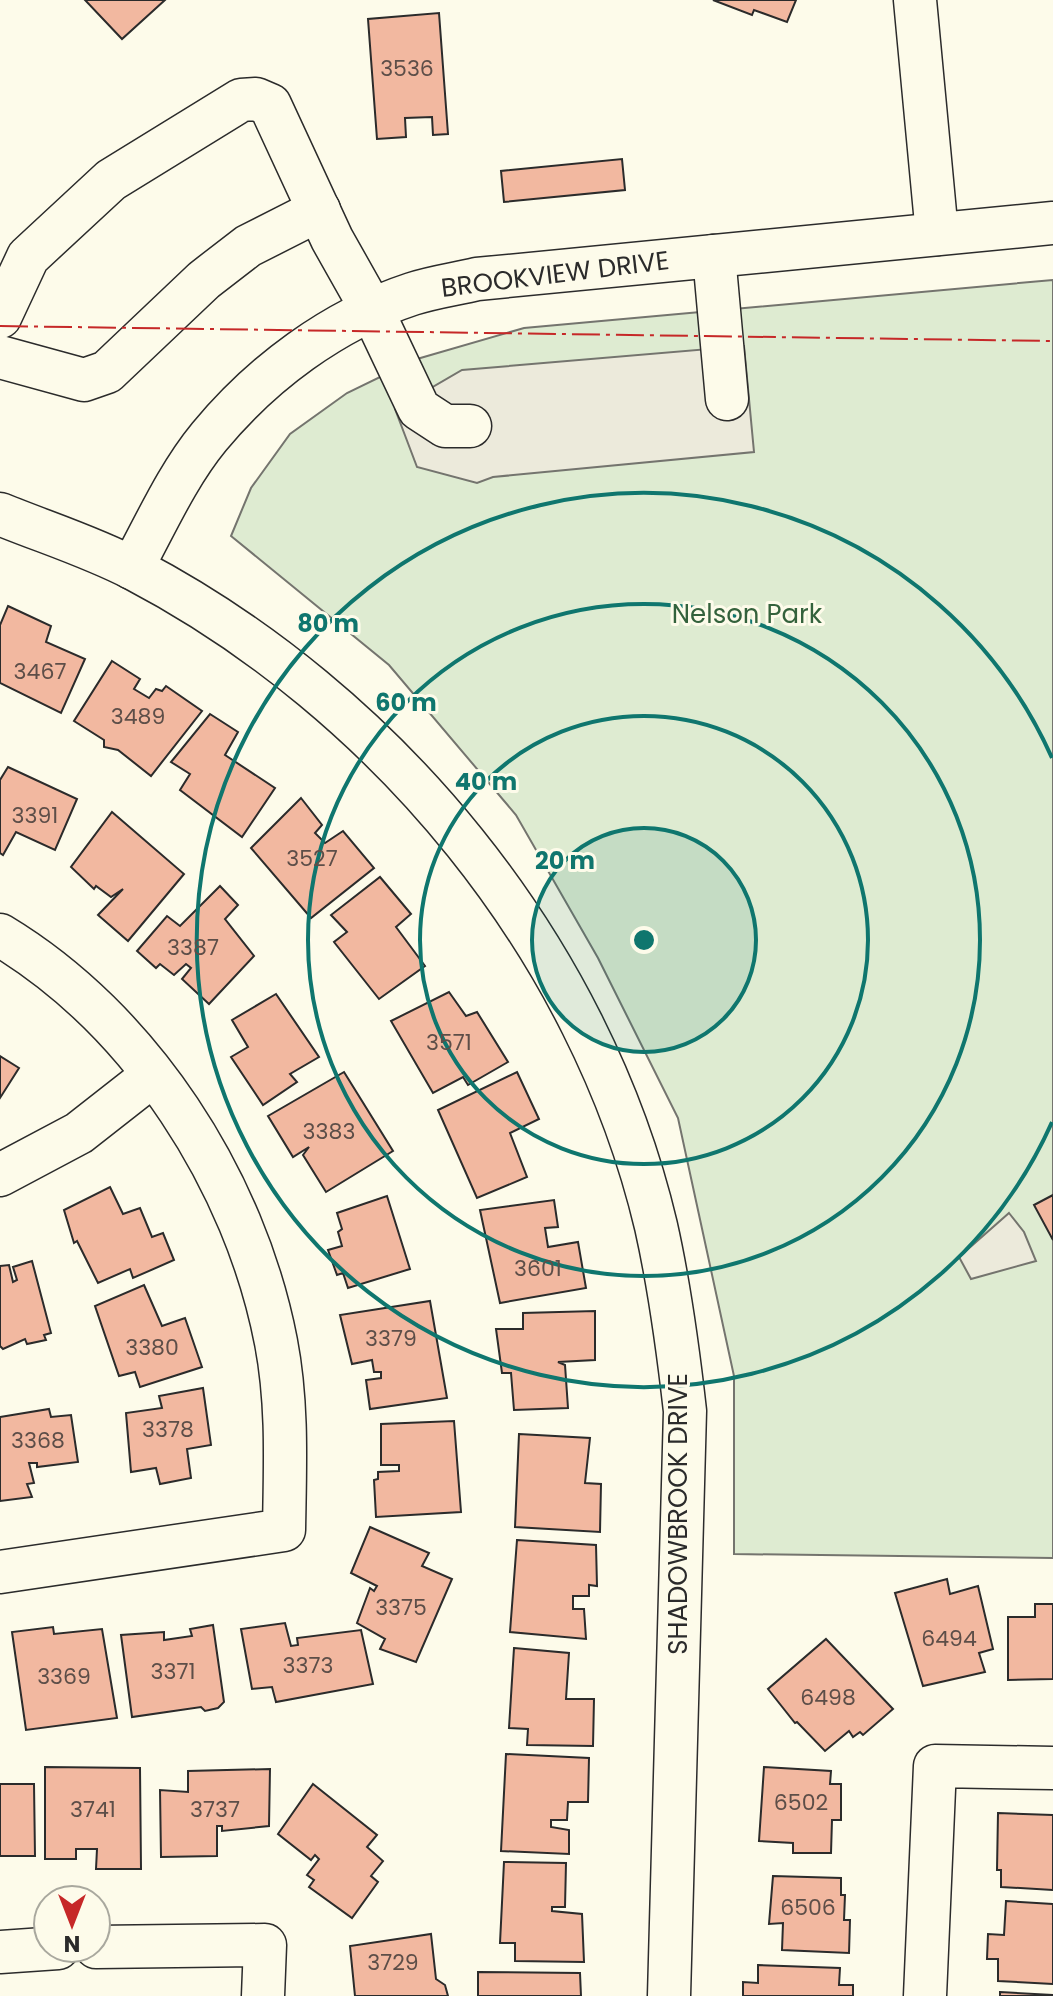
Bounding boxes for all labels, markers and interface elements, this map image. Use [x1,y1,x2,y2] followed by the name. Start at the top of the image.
[380,53,434,84] house number: 3536
[439,242,671,306] street label: BROOKVIEW DRIVE
[672,596,823,632] park label: Nelson Park
[297,607,359,640] text: 80 m
[14,656,66,687] house number: 3467
[375,686,437,719] text: 60 m
[111,701,165,732] house number: 3489
[455,765,517,798] text: 40 m
[12,800,58,831] house number: 3391
[286,843,338,874] house number: 3527
[535,844,595,877] text: 20 m
[630,926,658,954] centre of rings
[167,932,219,963] house number: 3387
[426,1027,472,1058] house number: 3571
[303,1116,355,1147] house number: 3383
[514,1253,562,1284] house number: 3601
[365,1323,417,1354] house number: 3379
[125,1332,179,1363] house number: 3380
[660,1373,696,1655] street label: SHADOWBROOK DRIVE
[142,1414,194,1445] house number: 3378
[11,1425,65,1456] house number: 3368
[375,1592,427,1623] house number: 3375
[921,1623,977,1654] house number: 6494
[283,1650,333,1681] house number: 3373
[151,1656,195,1687] house number: 3371
[37,1661,91,1692] house number: 3369
[800,1682,856,1713] house number: 6498
[774,1787,828,1818] house number: 6502
[70,1794,116,1825] house number: 3741
[190,1794,240,1825] house number: 3737
[32,1884,112,1964] north arrow
[780,1892,836,1923] house number: 6506
[64,1928,80,1959] text: N
[367,1947,419,1978] house number: 3729

